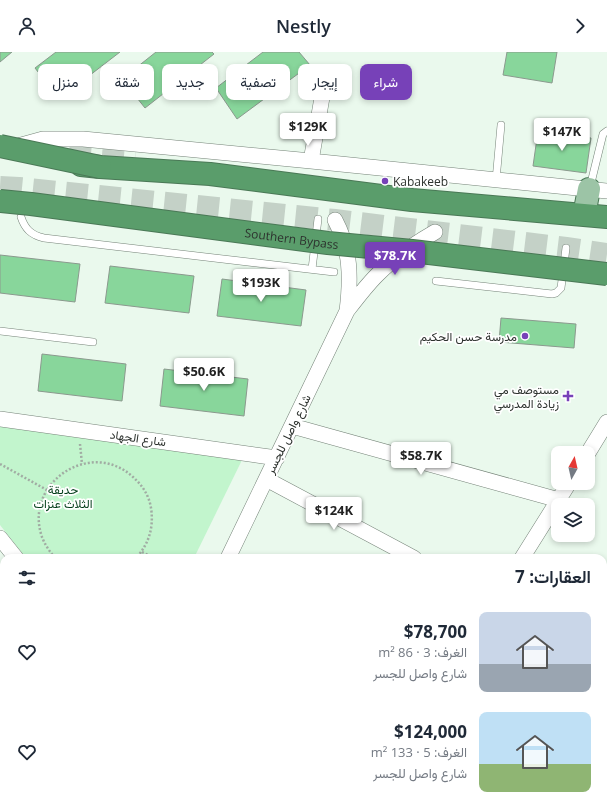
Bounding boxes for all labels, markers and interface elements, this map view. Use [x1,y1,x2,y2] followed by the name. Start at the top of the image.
[276,14,331,38] text: Nestly
[16,15,38,37] icon: person
[569,15,591,37] icon: forward
[38,64,92,100] chip: منزل
[100,64,154,100] chip: شقة
[162,64,218,100] chip: جديد
[226,64,290,100] chip: تصفية
[298,64,352,100] chip: إيجار
[360,64,412,100] chip: شراء
[280,113,336,147] pin: $129K
[289,117,327,135] text: $129K
[534,118,590,152] pin: $147K
[543,122,581,140] text: $147K
[393,173,448,190] place label: Kabakeeb
[380,176,390,186] marker: Kabakeeb
[244,224,339,252] street label: Southern Bypass
[362,242,428,276] pin: $78.7K
[374,246,416,264] text: $78.7K
[233,269,289,303] pin: $193K
[242,273,280,291] text: $193K
[420,328,517,345] place label: مدرسة حسن الحكيم
[520,331,530,341] marker: مدرسة حسن الحكيم
[171,358,237,392] pin: $50.6K
[183,362,225,380] text: $50.6K
[494,381,559,414] place label: مستوصف مي زيادة المدرسي
[562,390,574,402] marker: مستوصف مي زيادة المدرسي
[261,391,316,478] street label: شارع واصل للجسر
[109,426,167,451] street label: شارع الجهاد
[388,442,454,476] pin: $58.7K
[400,446,442,464] text: $58.7K
[551,446,595,490] north arrow
[551,446,595,542] map controls
[33,481,93,512] park label: حديقة الثلاث عنزات
[306,497,362,531] pin: $124K
[551,498,595,542] button: layers
[315,501,353,519] text: $124K
[515,565,591,588] text: العقارات: 7
[16,567,38,589] icon: filters
[404,620,467,643] text: $78,700
[511,628,559,676] icon: home
[16,641,38,663] icon: heart
[378,643,467,661] text: الغرف: 3 · 86 m²
[373,664,467,682] text: شارع واصل للجسر
[394,720,467,743] text: $124,000
[511,728,559,776] icon: home
[16,741,38,763] icon: heart
[371,743,467,761] text: الغرف: 5 · 133 m²
[373,764,467,782] text: شارع واصل للجسر

